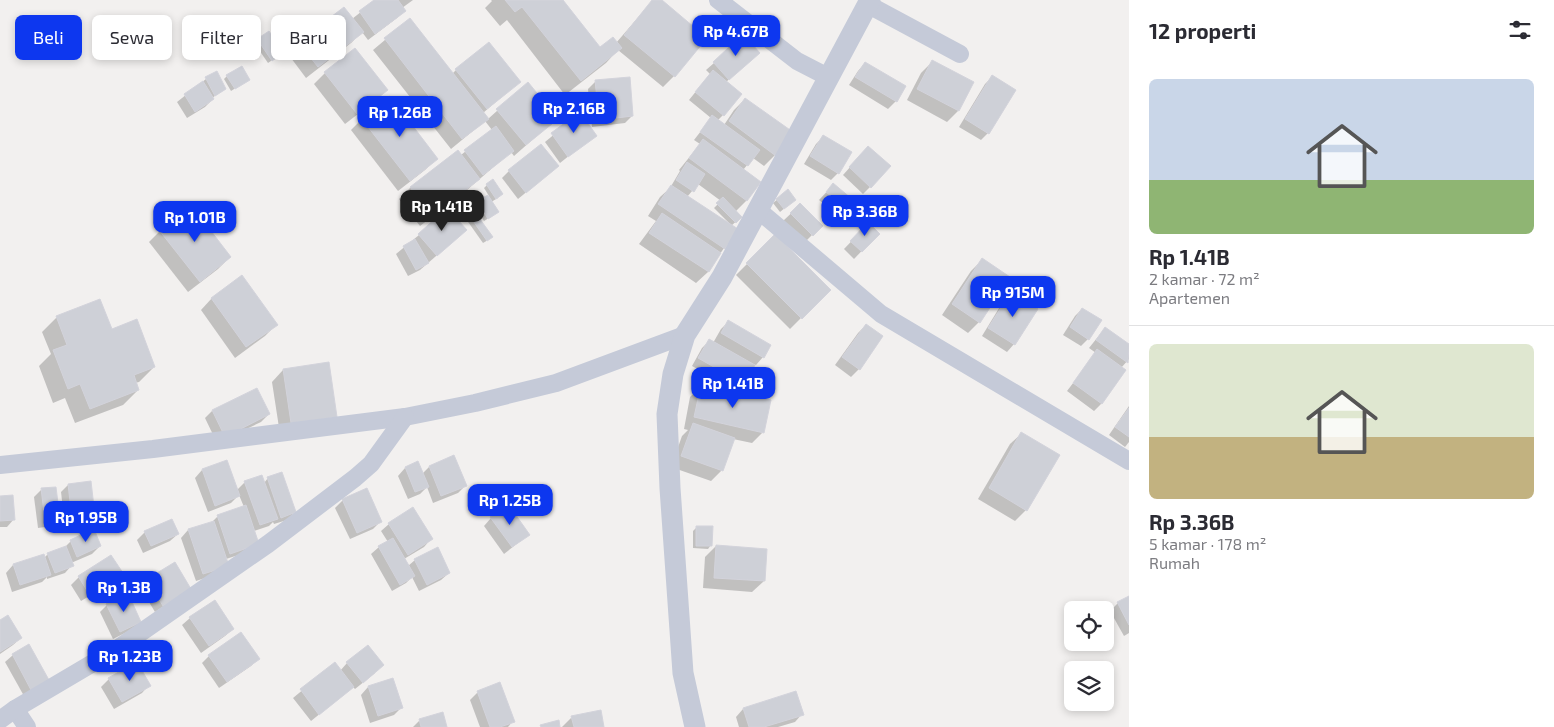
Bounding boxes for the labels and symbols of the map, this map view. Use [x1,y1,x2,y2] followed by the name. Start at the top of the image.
[684,15,788,57] pin: Rp 4.67B
[522,92,626,134] pin: Rp 2.16B
[348,96,452,138] pin: Rp 1.26B
[390,190,494,232] pin: Rp 1.41B
[813,194,917,237] pin: Rp 3.36B
[143,200,247,243] pin: Rp 1.01B
[967,276,1059,318] pin: Rp 915M
[681,366,785,409] pin: Rp 1.41B
[458,484,562,526] pin: Rp 1.25B
[34,500,138,543] pin: Rp 1.95B
[78,570,170,613] pin: Rp 1.3B
[78,640,182,682] pin: Rp 1.23B

